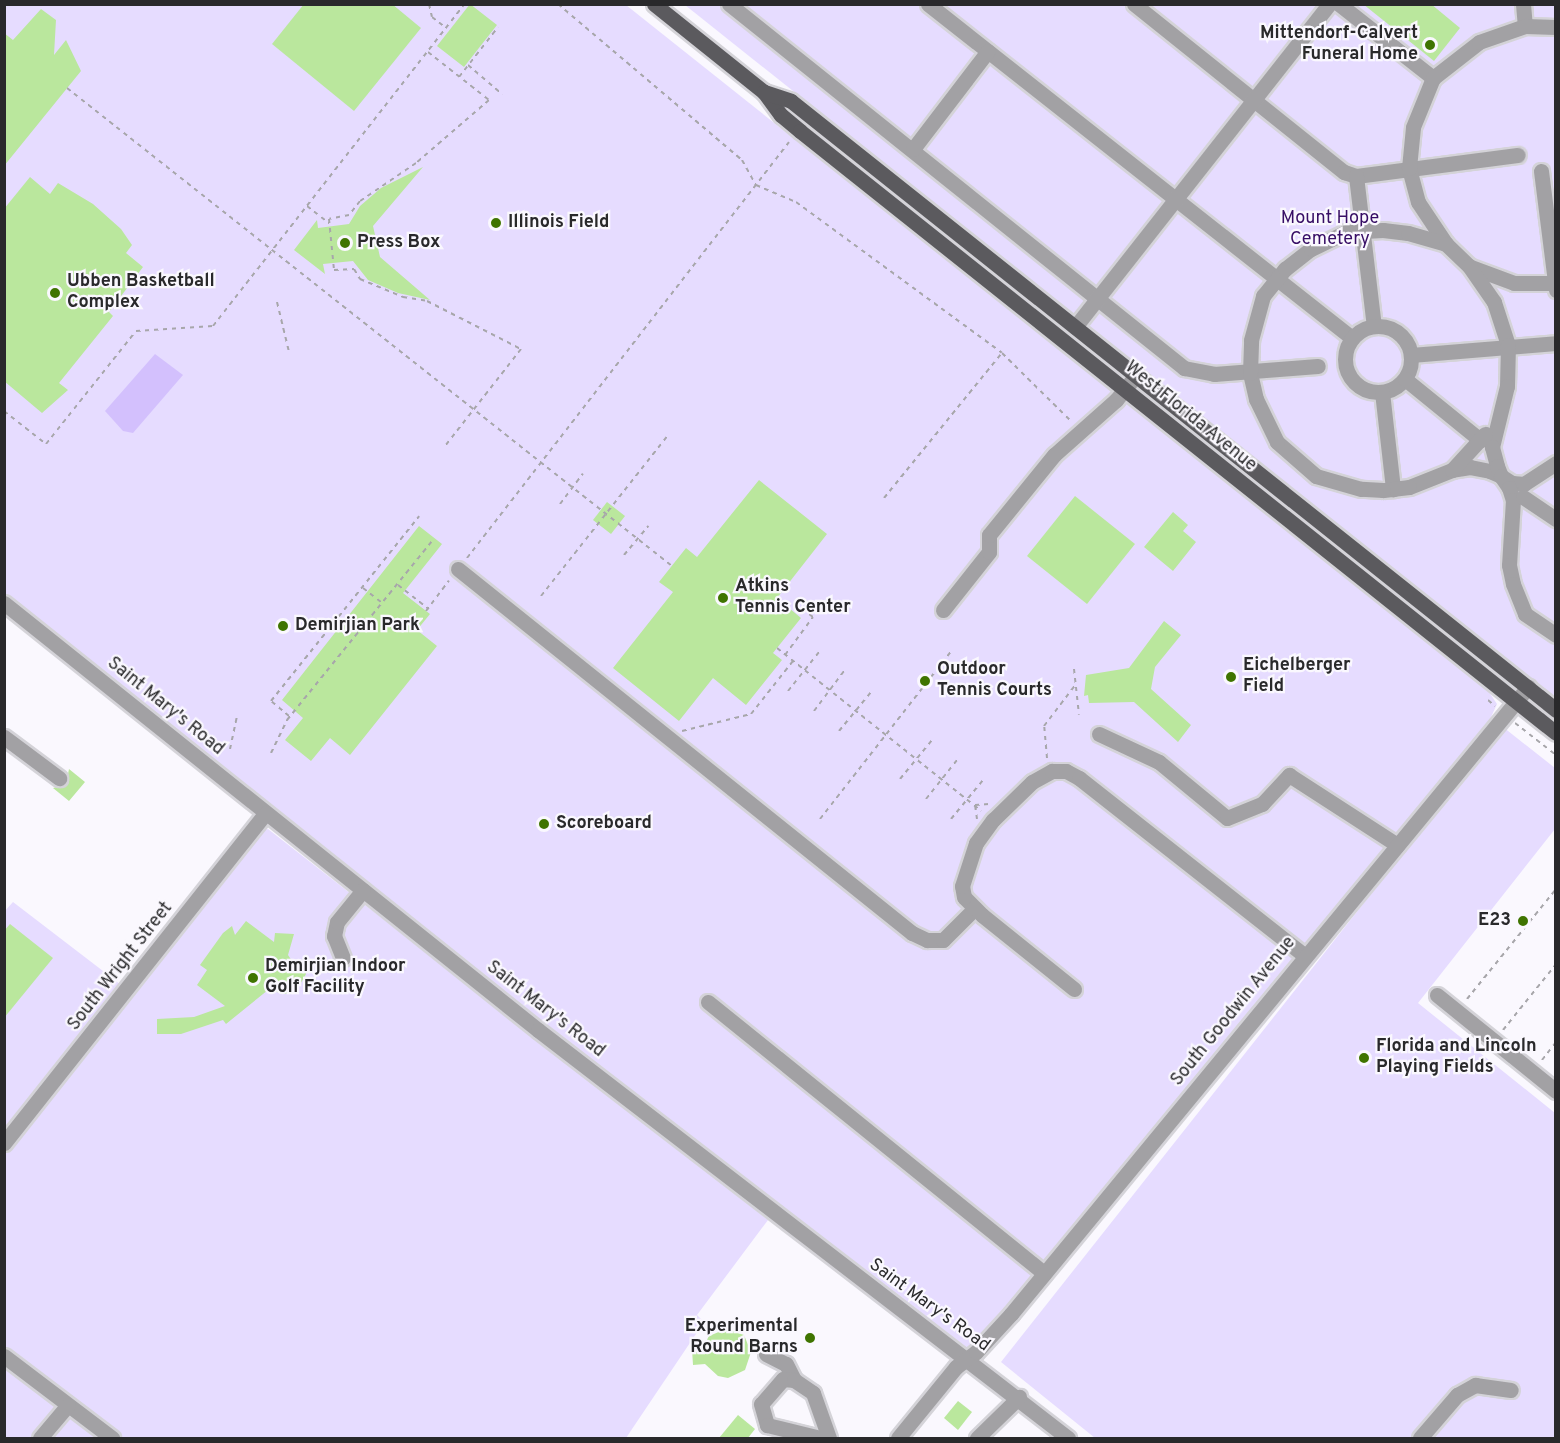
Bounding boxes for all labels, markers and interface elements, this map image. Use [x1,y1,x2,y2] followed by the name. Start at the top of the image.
[1260,24,1418,66] place label: Mittendorf-Calvert Funeral Home
[1423,38,1437,52] marker: Mittendorf-Calvert Funeral Home
[1281,209,1379,252] park label: Mount Hope Cemetery
[508,212,609,234] place label: Illinois Field
[489,216,503,230] marker: Illinois Field
[357,232,440,254] place label: Press Box
[338,236,352,250] marker: Press Box
[67,272,215,314] place label: Ubben Basketball Complex
[48,286,62,300] marker: Ubben Basketball Complex
[1120,357,1260,477] street label: West Florida Avenue
[735,577,851,620] place label: Atkins Tennis Center
[716,591,730,605] marker: Atkins Tennis Center
[295,615,420,637] place label: Demirjian Park
[276,619,290,633] marker: Demirjian Park
[102,653,228,761] street label: Saint Mary's Road
[1243,656,1351,698] place label: Eichelberger Field
[937,660,1052,702] place label: Outdoor Tennis Courts
[1224,670,1238,684] marker: Eichelberger Field
[918,674,932,688] marker: Outdoor Tennis Courts
[556,813,652,835] place label: Scoreboard
[537,817,551,831] marker: Scoreboard
[64,898,178,1036] street label: South Wright Street
[1478,910,1511,932] place label: E23
[1516,914,1530,928] marker: E23
[1167,933,1301,1091] street label: South Goodwin Avenue
[265,957,406,1000] place label: Demirjian Indoor Golf Facility
[482,957,608,1063] street label: Saint Mary's Road
[246,971,260,985] marker: Demirjian Indoor Golf Facility
[1376,1037,1537,1080] place label: Florida and Lincoln Playing Fields
[1357,1051,1371,1065] marker: Florida and Lincoln Playing Fields
[864,1255,994,1357] street label: Saint Mary's Road
[685,1317,798,1360] place label: Experimental Round Barns
[803,1331,817,1345] marker: Experimental Round Barns

